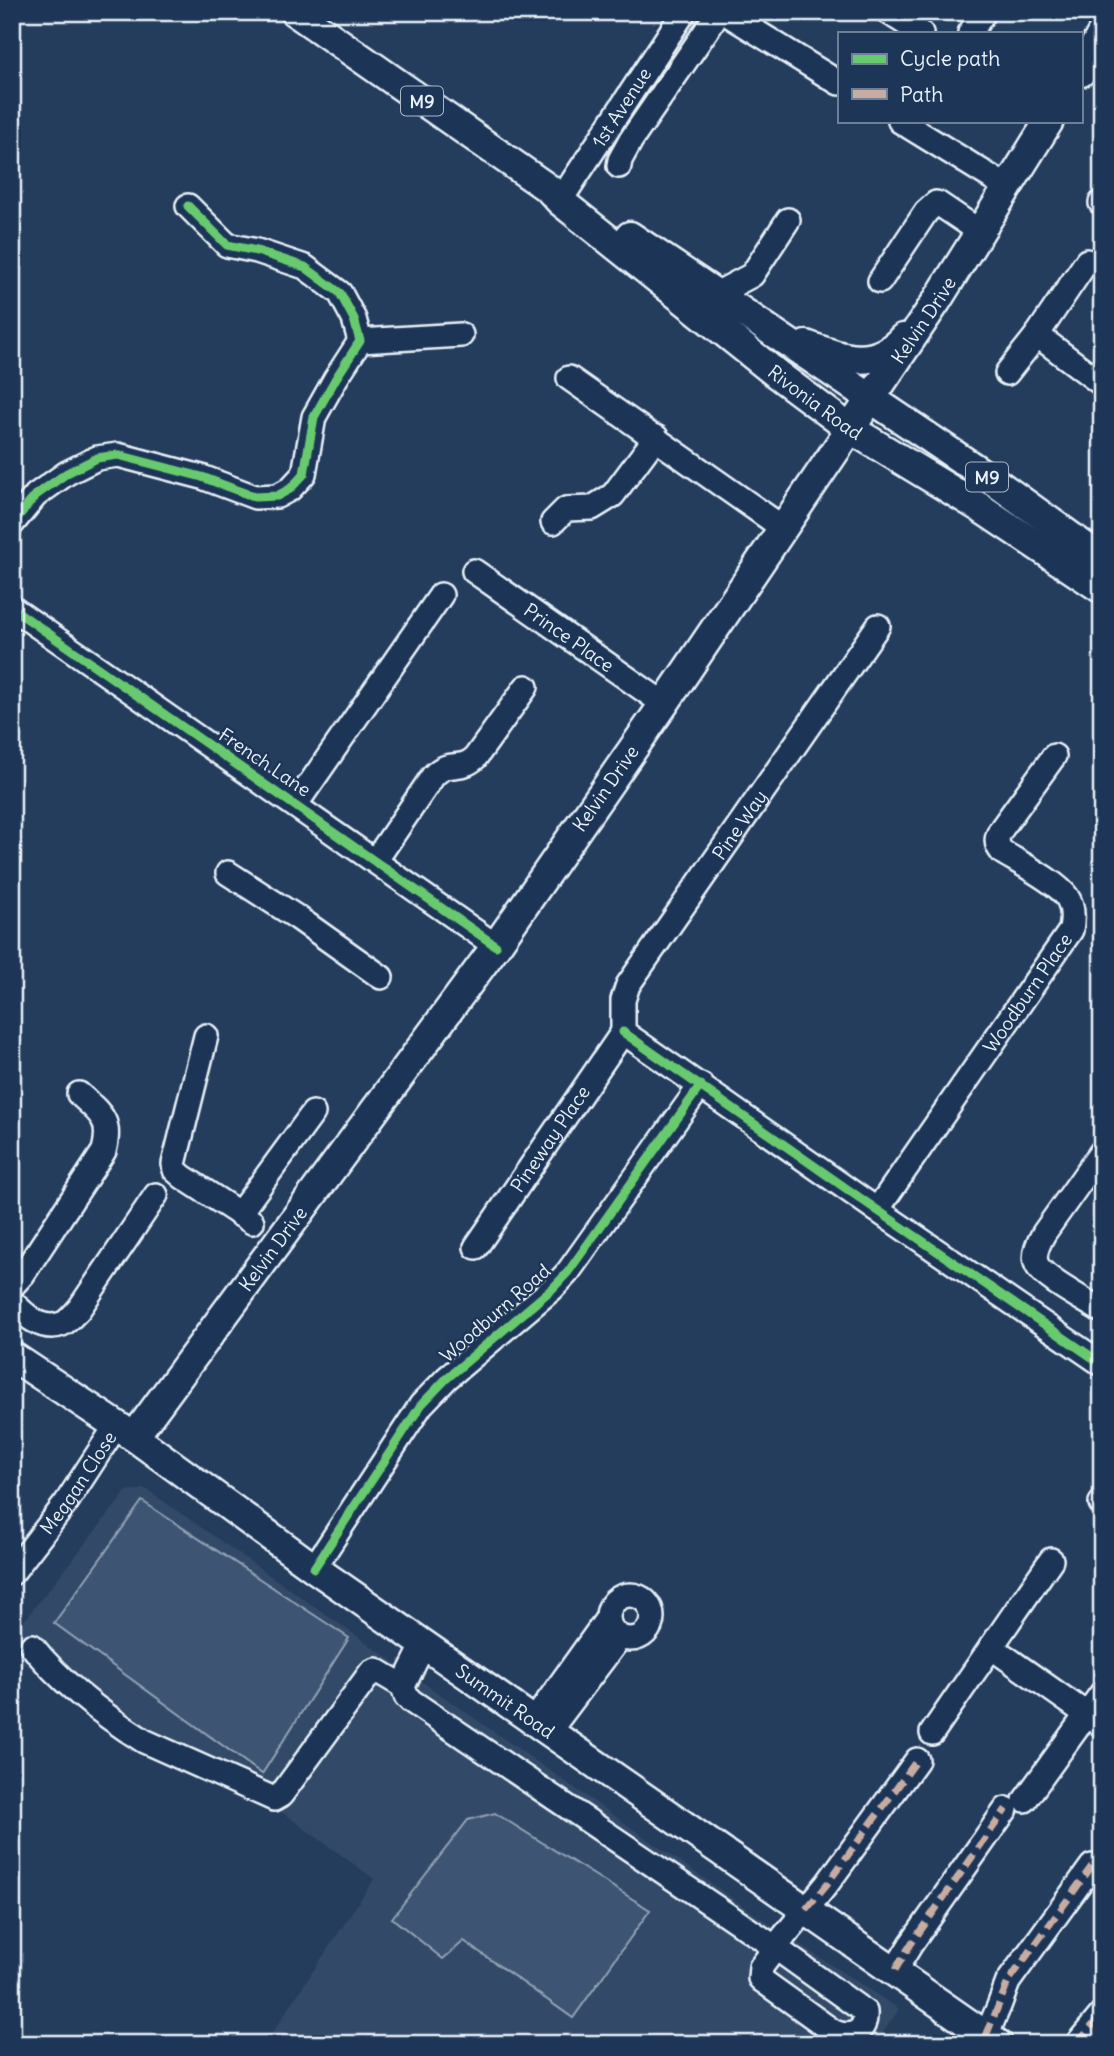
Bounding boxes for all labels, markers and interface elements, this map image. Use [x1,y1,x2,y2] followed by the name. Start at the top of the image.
[838,32,1082,122] legend
[900,45,1000,72] text: Cycle path
[586,63,656,152] street label: 1st Avenue
[900,81,943,108] text: Path
[401,86,443,116] road number: M9
[886,272,961,368] street label: Kelvin Drive
[763,360,867,445] street label: Rivonia Road
[966,462,1008,491] road number: M9
[519,598,619,677] street label: Prince Place
[214,722,316,802] street label: French Lane
[567,740,644,836] street label: Kelvin Drive
[707,785,772,864] street label: Pine Way
[978,929,1077,1057] street label: Woodburn Place
[505,1081,595,1197] street label: Pineway Place
[234,1201,312,1296] street label: Kelvin Drive
[435,1258,555,1368] street label: Woodburn Road
[34,1427,121,1539] street label: Meggan Close
[451,1658,559,1744] street label: Summit Road

